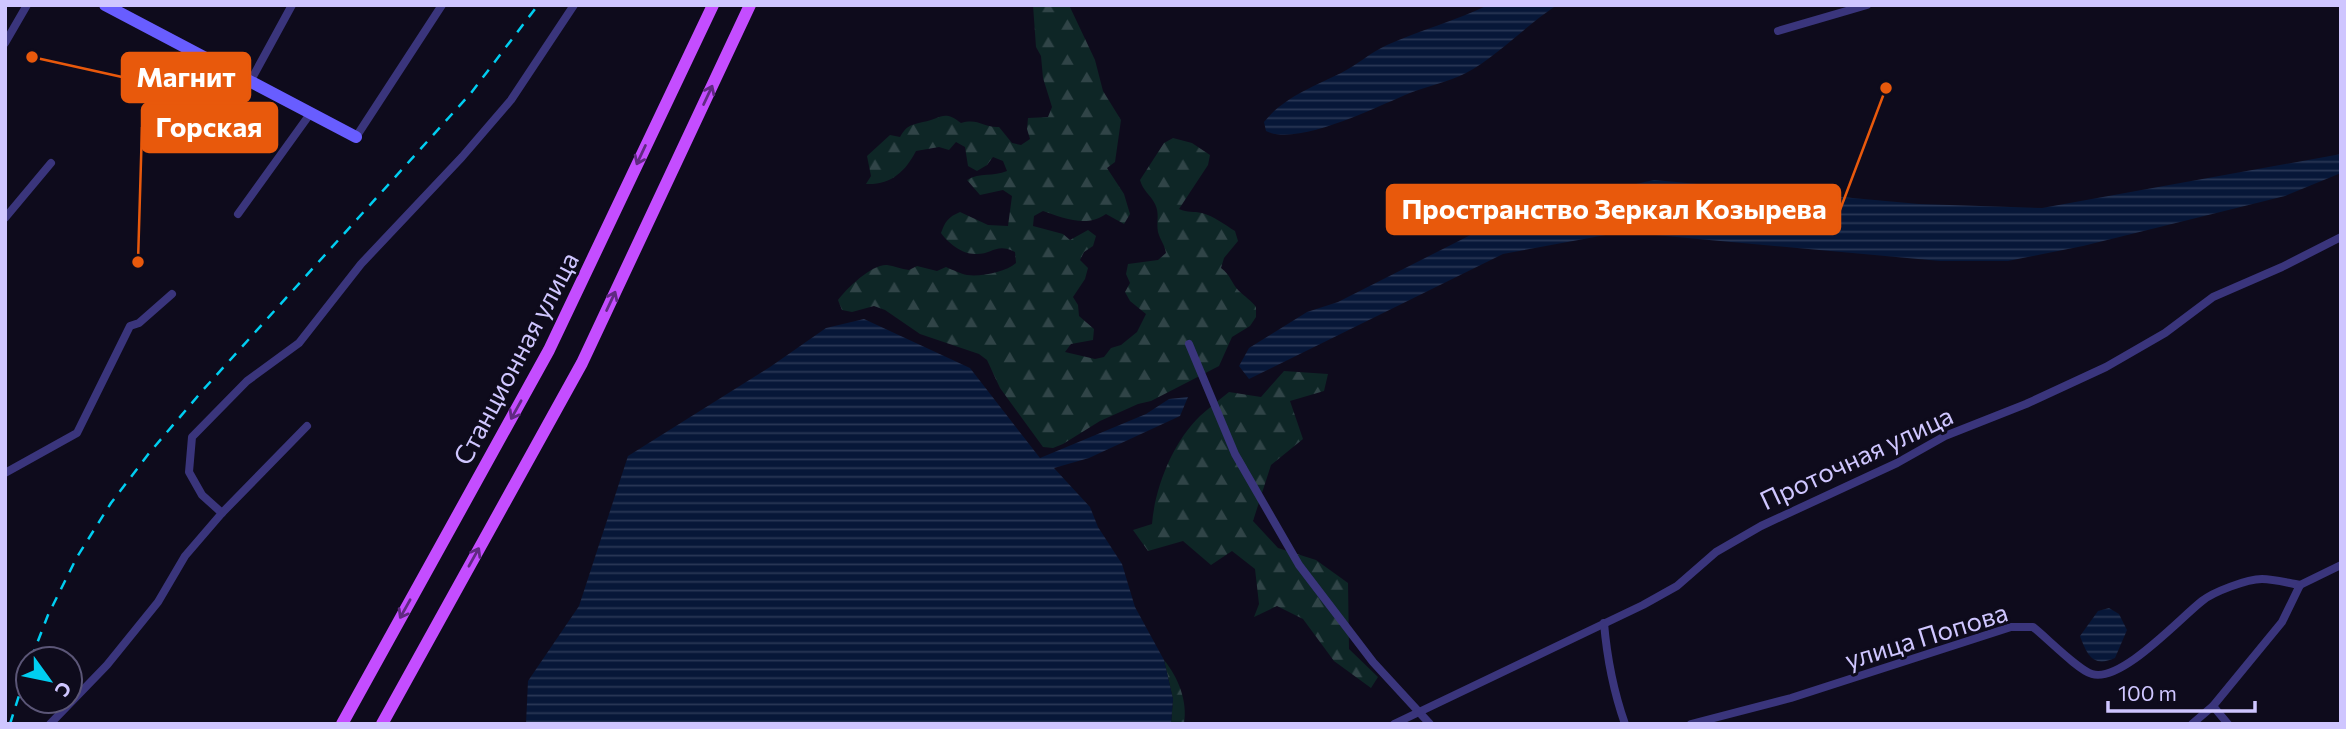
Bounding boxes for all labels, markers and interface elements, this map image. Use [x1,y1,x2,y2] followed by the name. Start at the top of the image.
[122,53,250,102] callout: Магнит
[136,59,236,93] text: Магнит
[702,85,715,107] one-way arrow
[142,103,277,152] callout: Горская
[156,109,262,143] text: Горская
[634,145,647,166] one-way arrow
[1387,185,1840,234] callout: Пространство Зеркал Козырева
[1401,191,1827,225] text: Пространство Зеркал Козырева
[446,246,584,470] street label: Станционная улица
[605,291,619,312] one-way arrow
[509,399,522,420] one-way arrow
[1755,399,1957,515] street label: Проточная улица
[468,547,481,568] one-way arrow
[1841,596,2011,674] street label: улица Попова
[398,598,411,619] one-way arrow
[14,645,84,715] north arrow
[2108,670,2255,714] scale bar
[50,678,77,701] text: С
[2118,680,2177,705] text: 100 m

